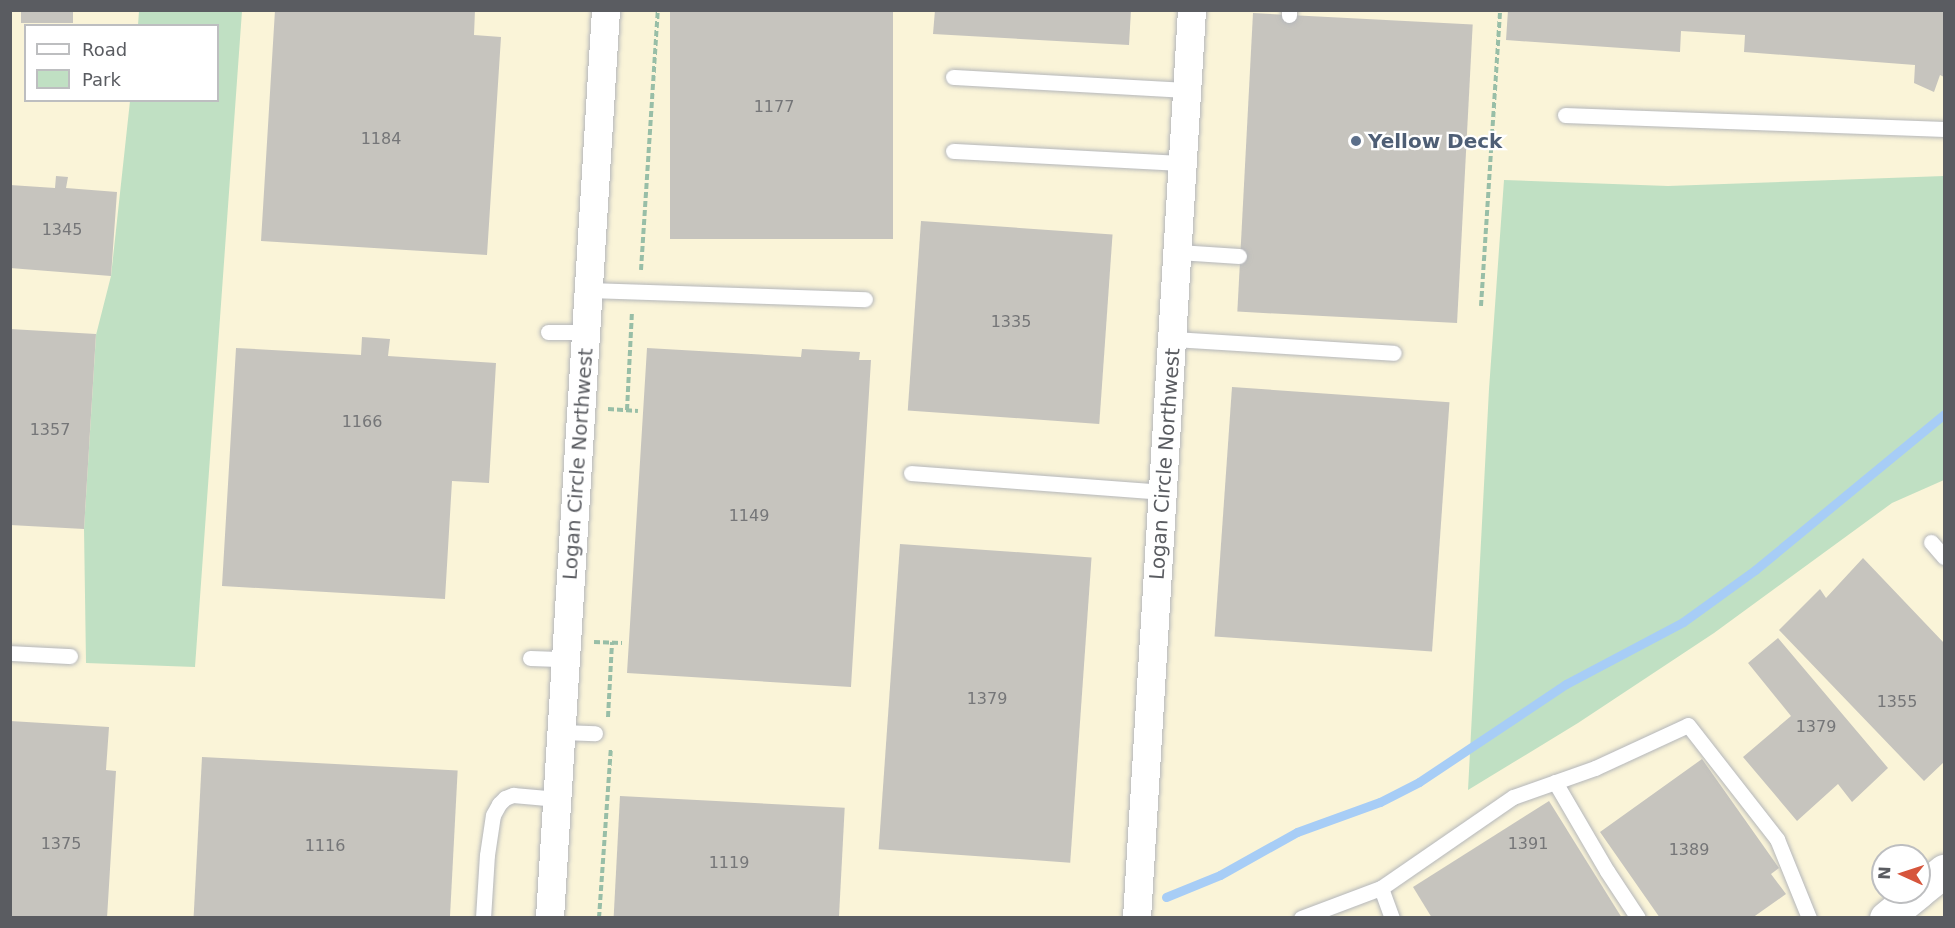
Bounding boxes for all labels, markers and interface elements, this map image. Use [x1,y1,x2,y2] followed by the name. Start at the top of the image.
[24,24,219,102] legend
[82,39,127,60] text: Road
[82,69,121,90] text: Park
[754,97,794,117] house number: 1177
[361,129,401,149] house number: 1184
[1368,129,1502,153] place label: Yellow Deck
[1349,134,1363,148] marker: Yellow Deck
[42,220,82,240] house number: 1345
[991,312,1031,332] house number: 1335
[558,347,598,581] street label: Logan Circle Northwest
[1145,347,1185,581] street label: Logan Circle Northwest
[342,412,382,432] house number: 1166
[30,420,70,440] house number: 1357
[729,506,769,526] house number: 1149
[967,689,1007,709] house number: 1379
[1877,692,1917,712] house number: 1355
[1796,717,1836,737] house number: 1379
[41,834,81,854] house number: 1375
[1508,834,1548,854] house number: 1391
[305,836,345,856] house number: 1116
[1669,840,1709,860] house number: 1389
[1871,844,1931,904] north arrow
[709,853,749,873] house number: 1119
[1875,866,1894,880] text: N

